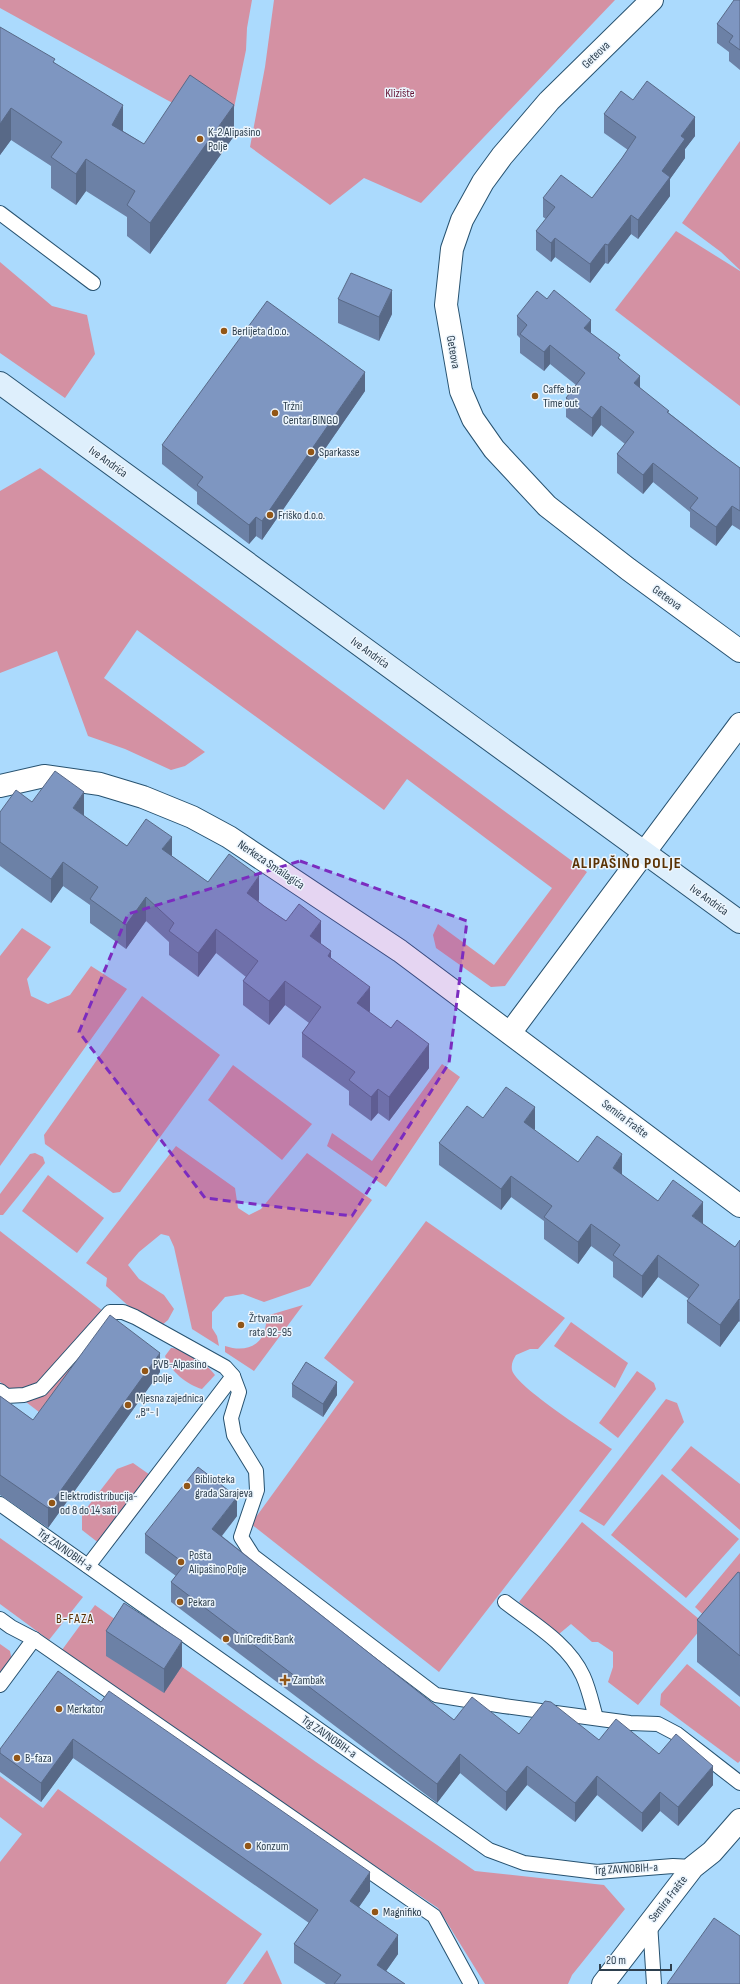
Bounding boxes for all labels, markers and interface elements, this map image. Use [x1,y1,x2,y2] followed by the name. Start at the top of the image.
[579,38,613,72] street label: Geteova
[385,86,415,101] park label: Klizište
[208,125,261,154] place label: K-2 Alipašino Polje
[195,134,205,144] marker: K-2 Alipašino Polje
[232,324,289,339] place label: Berlijeta d.o.o.
[219,326,229,336] marker: Berlijeta d.o.o.
[443,334,463,370] street label: Geteova
[543,382,580,411] place label: Caffe bar Time out
[530,391,540,401] marker: Caffe bar Time out
[283,399,338,428] place label: Tržni Centar BINGO
[270,408,280,418] marker: Tržni Centar BINGO
[86,443,131,481] street label: Ive Andrića
[319,445,360,460] place label: Sparkasse
[306,447,316,457] marker: Sparkasse
[278,508,325,523] place label: Friško d.o.o.
[265,510,275,520] marker: Friško d.o.o.
[649,582,685,614] street label: Geteova
[348,634,393,672] street label: Ive Andrića
[235,837,308,893] street label: Nerkeza Smailagića
[571,854,682,873] district label: ALIPAŠINO POLJE
[687,881,732,919] street label: Ive Andrića
[599,1097,652,1142] street label: Semira Frašte
[249,1311,292,1340] place label: Žrtvama rata 92-95
[236,1320,246,1330] marker: Žrtvama rata 92-95
[153,1357,207,1386] place label: PVB-Alpasino polje
[140,1366,150,1376] marker: PVB-Alpasino polje
[136,1391,204,1420] place label: Mjesna zajednica ,,B''- I
[123,1400,133,1410] marker: Mjesna zajednica ,,B''- I
[195,1472,253,1501] place label: Biblioteka grada Sarajeva
[182,1481,192,1491] marker: Biblioteka grada Sarajeva
[60,1489,138,1518] place label: Elektrodistribucija- od 8 do 14 sati
[47,1498,57,1508] marker: Elektrodistribucija- od 8 do 14 sati
[35,1526,96,1575] street label: Trg ZAVNOBIH-a
[188,1548,247,1577] place label: Pošta Alipašino Polje
[176,1557,186,1567] marker: Pošta Alipašino Polje
[188,1595,215,1610] place label: Pekara
[175,1597,185,1607] marker: Pekara
[56,1611,94,1627] district label: B-FAZA
[234,1632,294,1647] place label: UniCredit Bank
[221,1634,231,1644] marker: UniCredit Bank
[293,1673,325,1688] place label: Zambak
[280,1675,290,1685] marker: Zambak
[67,1702,104,1717] place label: Merkator
[54,1704,64,1714] marker: Merkator
[299,1713,360,1762] street label: Trg ZAVNOBIH-a
[25,1751,52,1766] place label: B-faza
[12,1753,22,1763] marker: B-faza
[256,1839,289,1854] place label: Konzum
[243,1841,253,1851] marker: Konzum
[594,1860,659,1878] street label: Trg ZAVNOBIH-a
[645,1873,691,1925] street label: Semira Frašte
[383,1905,422,1920] place label: Magnifiko
[370,1907,380,1917] marker: Magnifiko
[600,1946,671,1972] scale bar
[606,1953,626,1968] text: 20 m

